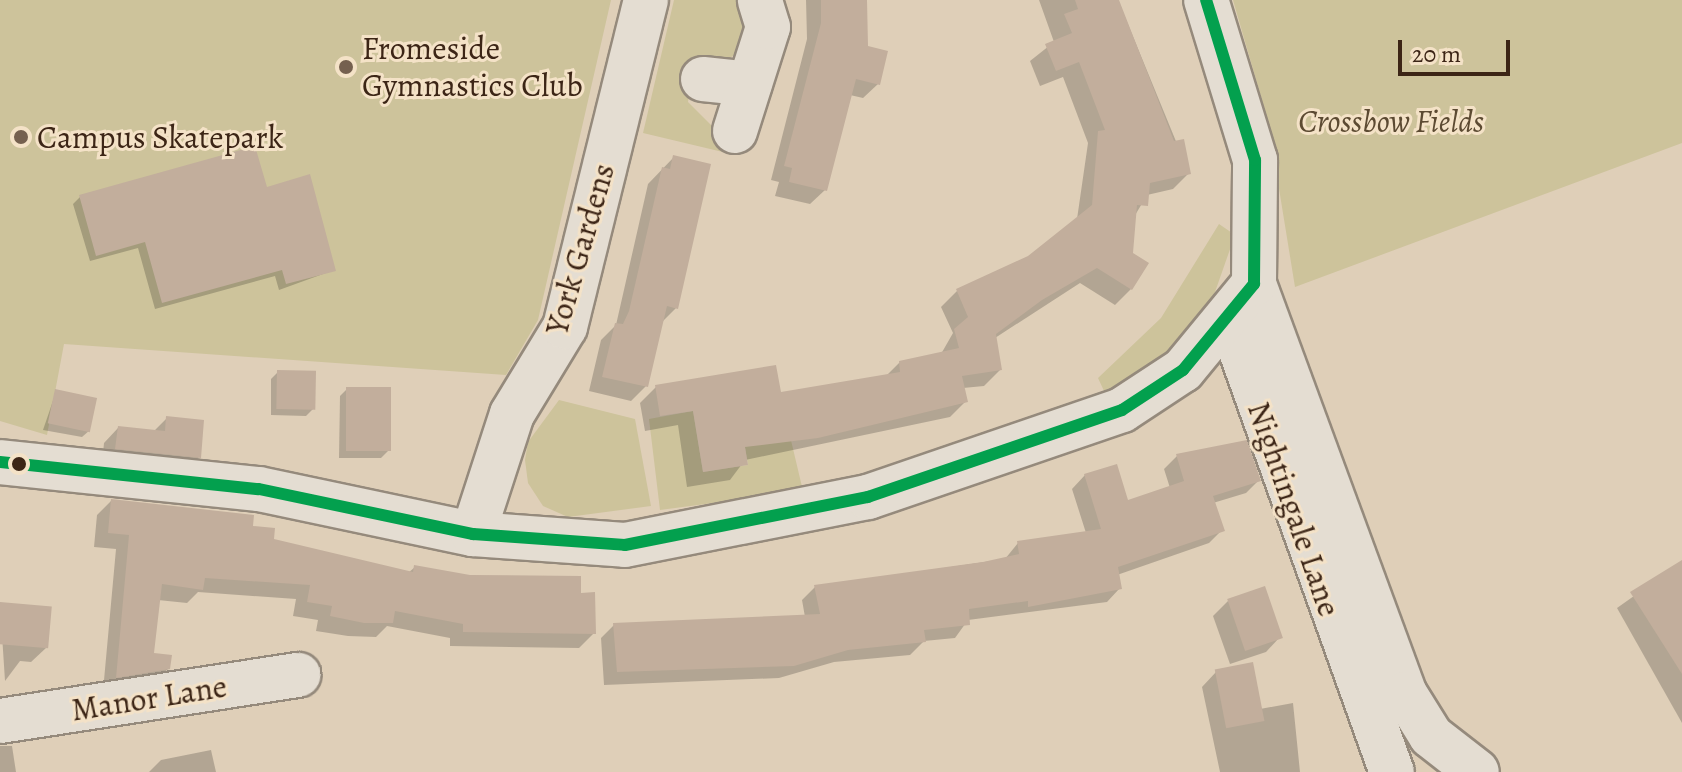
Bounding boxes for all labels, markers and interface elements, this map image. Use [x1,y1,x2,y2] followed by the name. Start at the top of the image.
[1402,24,1514,74] scale bar
[362,30,583,105] place label: Fromeside Gymnastics Club
[1412,38,1461,70] text: 20 m
[337,58,355,76] marker: Fromeside Gymnastics Club
[1298,102,1484,140] park label: Crossbow Fields
[37,118,284,156] place label: Campus Skatepark
[12,128,30,146] marker: Campus Skatepark
[537,159,623,339] street label: York Gardens
[1239,397,1349,621] street label: Nightingale Lane
[11,456,27,472] unlabelled marker
[69,667,229,729] street label: Manor Lane

